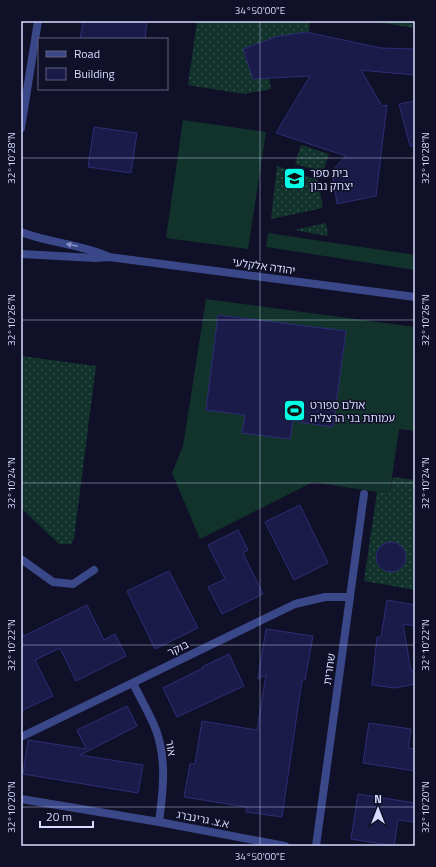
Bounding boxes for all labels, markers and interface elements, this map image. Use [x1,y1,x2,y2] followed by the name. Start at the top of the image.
[235,3,286,18] text: 34°50'00"E
[38,38,168,90] legend
[74,44,100,63] text: Road
[74,64,115,83] text: Building
[4,132,19,184] text: 32°10'28"N
[418,132,433,184] text: 32°10'28"N
[310,165,353,194] place label: בית ספר יצחק נבון
[282,166,308,192] school or university icon: בית ספר יצחק נבון
[66,242,78,248] one-way arrow
[232,254,296,278] street label: יהודה אלקלעי
[4,294,19,346] text: 32°10'26"N
[418,294,433,346] text: 32°10'26"N
[310,397,395,426] place label: אולם ספורט עמותת בני הרצליה
[282,398,308,424] sports icon: אולם ספורט עמותת בני הרצליה
[4,457,19,509] text: 32°10'24"N
[418,457,433,509] text: 32°10'24"N
[4,619,19,671] text: 32°10'22"N
[418,619,433,671] text: 32°10'22"N
[164,636,192,660] street label: בוקר
[319,652,339,686] street label: שחרית
[162,739,180,757] street label: אור
[4,781,19,833] text: 32°10'20"N
[418,781,433,833] text: 32°10'20"N
[358,789,398,829] north arrow
[374,791,382,807] text: N
[40,803,93,829] scale bar
[175,806,231,832] street label: א.צ. גרינברג
[46,807,72,826] text: 20 m
[235,849,286,864] text: 34°50'00"E

